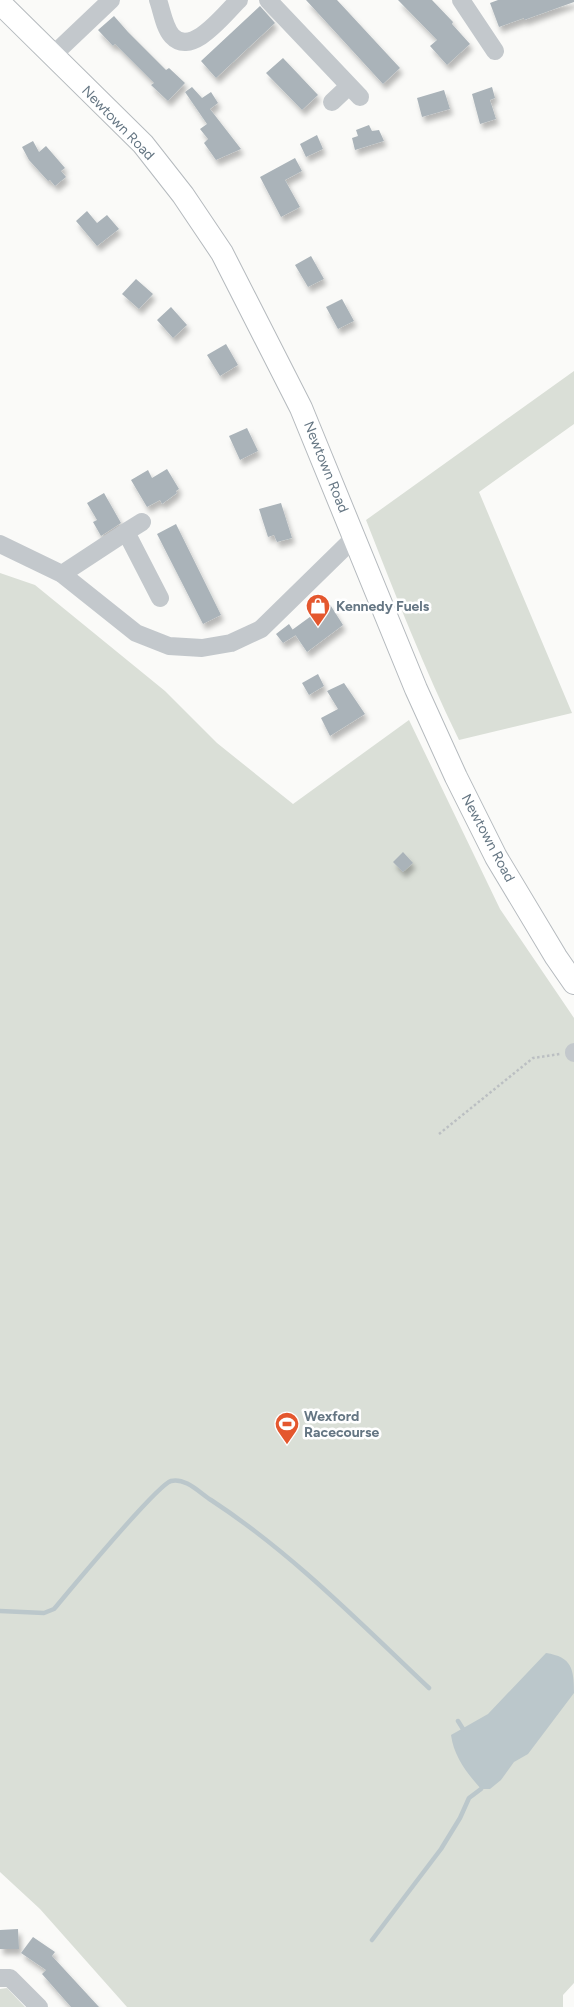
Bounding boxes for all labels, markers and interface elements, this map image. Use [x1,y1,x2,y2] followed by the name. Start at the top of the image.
[78,82,158,164] street label: Newtown Road
[300,419,352,515] street label: Newtown Road
[305,593,331,627] shop icon: Kennedy Fuels
[336,598,430,615] place label: Kennedy Fuels
[458,791,518,885] street label: Newtown Road
[304,1408,379,1441] place label: Wexford Racecourse
[274,1411,300,1445] sports icon: Wexford Racecourse

